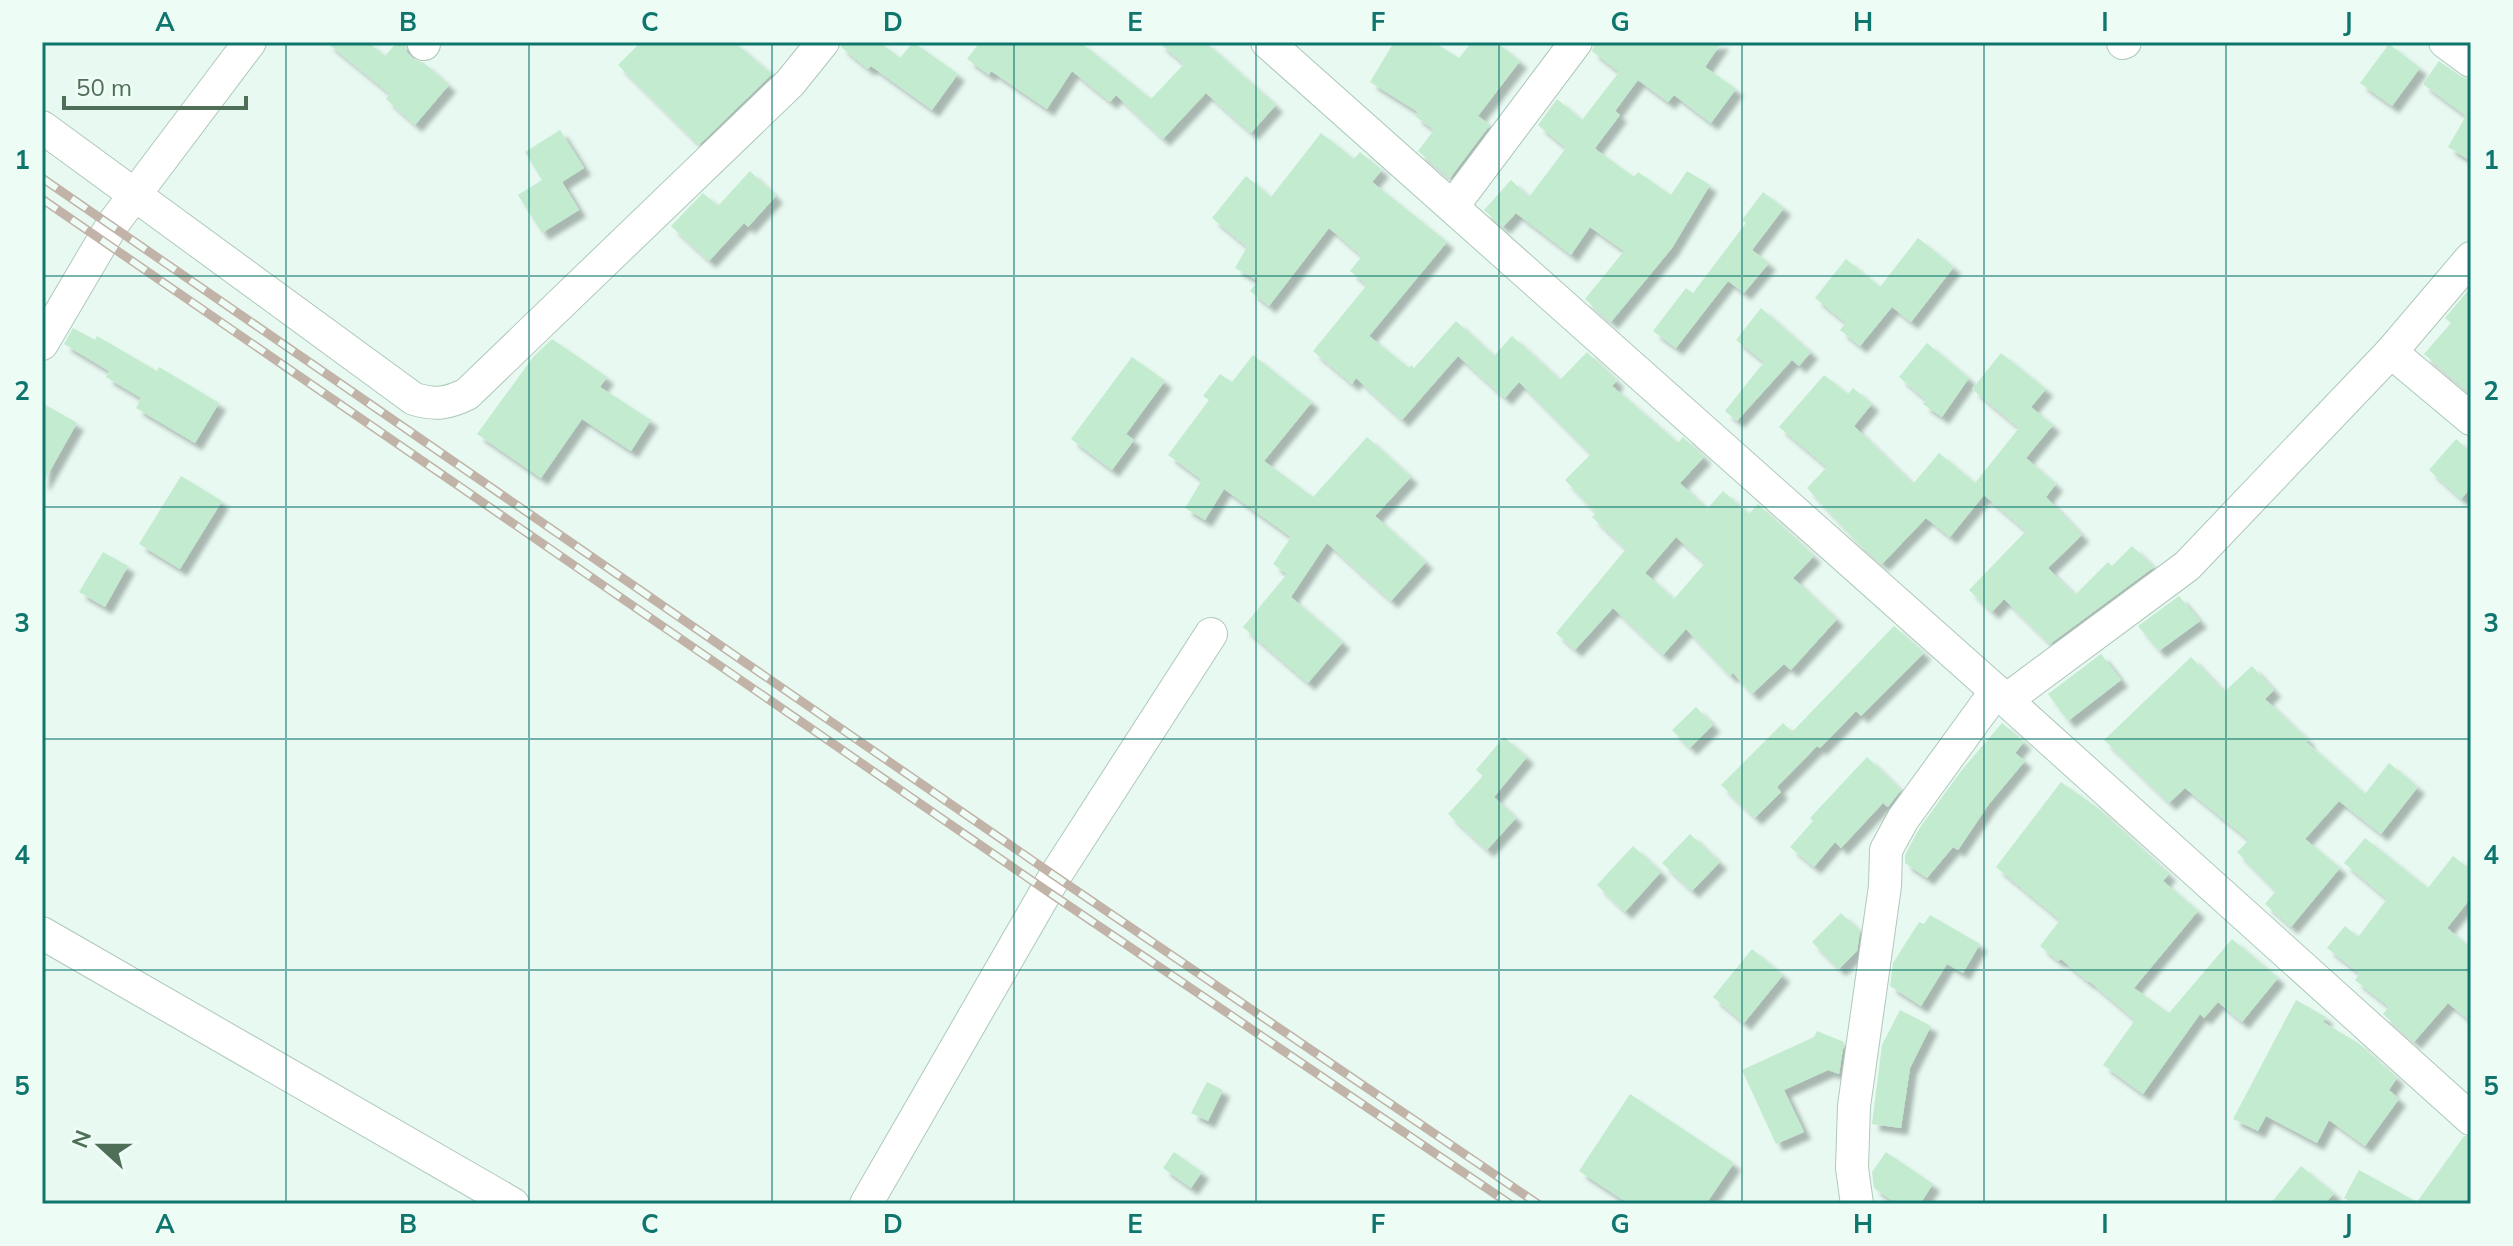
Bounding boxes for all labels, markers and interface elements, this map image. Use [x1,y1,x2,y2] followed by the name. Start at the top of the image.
[155,5,175,38] text: A
[399,5,417,38] text: B
[641,5,659,38] text: C
[883,5,903,38] text: D
[1127,5,1143,38] text: E
[1371,5,1386,38] text: F
[1610,5,1630,38] text: G
[1853,5,1873,38] text: H
[2101,5,2109,38] text: I
[2343,5,2353,38] text: J
[64,60,246,110] scale bar
[76,72,132,102] text: 50 m
[14,143,30,176] text: 1
[2483,143,2499,176] text: 1
[14,374,30,407] text: 2
[2483,374,2499,407] text: 2
[14,606,30,639] text: 3
[2483,606,2499,639] text: 3
[14,838,30,871] text: 4
[2483,838,2499,871] text: 4
[14,1069,30,1102] text: 5
[2483,1069,2499,1102] text: 5
[60,1106,140,1186] north arrow
[65,1126,97,1152] text: N
[155,1207,175,1240] text: A
[399,1207,417,1240] text: B
[641,1207,659,1240] text: C
[883,1207,903,1240] text: D
[1127,1207,1143,1240] text: E
[1371,1207,1386,1240] text: F
[1610,1207,1630,1240] text: G
[1853,1207,1873,1240] text: H
[2101,1207,2109,1240] text: I
[2343,1207,2353,1240] text: J

